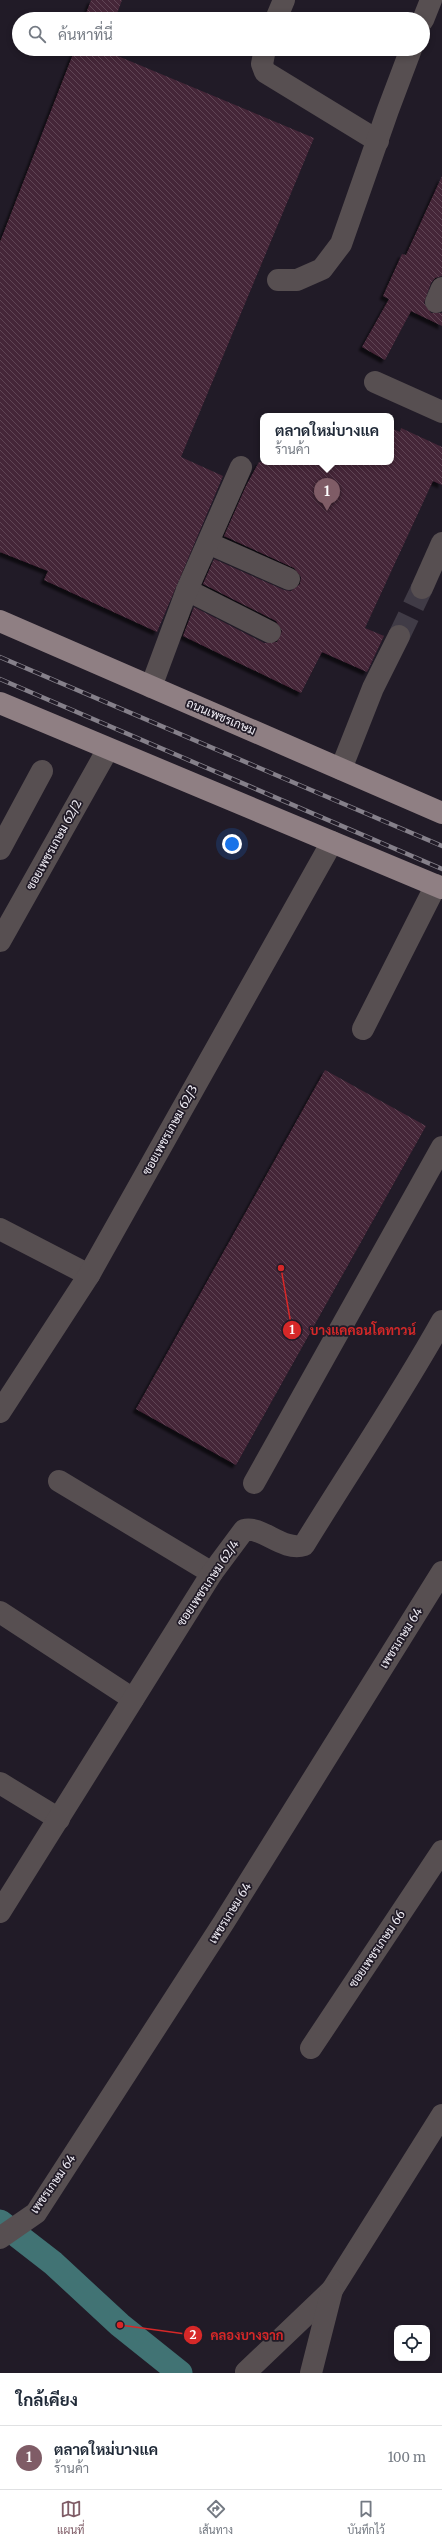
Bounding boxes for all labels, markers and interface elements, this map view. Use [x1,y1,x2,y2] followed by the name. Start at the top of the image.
[12,12,430,56] search box
[26,23,48,45] icon: search
[58,25,113,44] text: ค้นหาที่นี่
[260,413,394,465] popup
[275,421,379,440] text: ตลาดใหม่บางแค
[275,441,310,458] text: ร้านค้า
[314,478,340,511] pin: 1
[184,695,258,738] street label: ถนนเพชรเกษม
[23,797,85,893] street label: ซอยเพชรเกษม 62/2
[222,834,242,854] your location
[139,1082,201,1177] street label: ซอยเพชรเกษม 62/3
[282,1318,424,1343] callout: บางแคคอนโดทาวน์
[310,1321,417,1339] text: บางแคคอนโดทาวน์
[289,1322,295,1337] text: 1
[173,1536,242,1629] street label: ซอยเพชรเกษม 62/4
[376,1604,426,1671] street label: เพชรเกษม 64
[205,1879,255,1946] street label: เพชรเกษม 64
[345,1907,408,1990] street label: ซอยเพชรเกษม 66
[27,2151,79,2216] street label: เพชรเกษม 64
[183,2323,292,2348] callout: คลองบางจาก
[394,2325,430,2361] map controls
[394,2325,430,2361] button: locate
[189,2327,197,2342] text: 2
[210,2327,284,2344] text: คลองบางจาก
[16,2389,78,2411] text: ใกล้เคียง
[54,2440,158,2459] text: ตลาดใหม่บางแค
[26,2449,32,2466] text: 1
[388,2449,426,2466] text: 100 m
[54,2460,89,2477] text: ร้านค้า
[57,2498,85,2537] tab: แผนที่
[199,2498,233,2537] tab: เส้นทาง
[347,2498,385,2537] tab: บันทึกไว้

